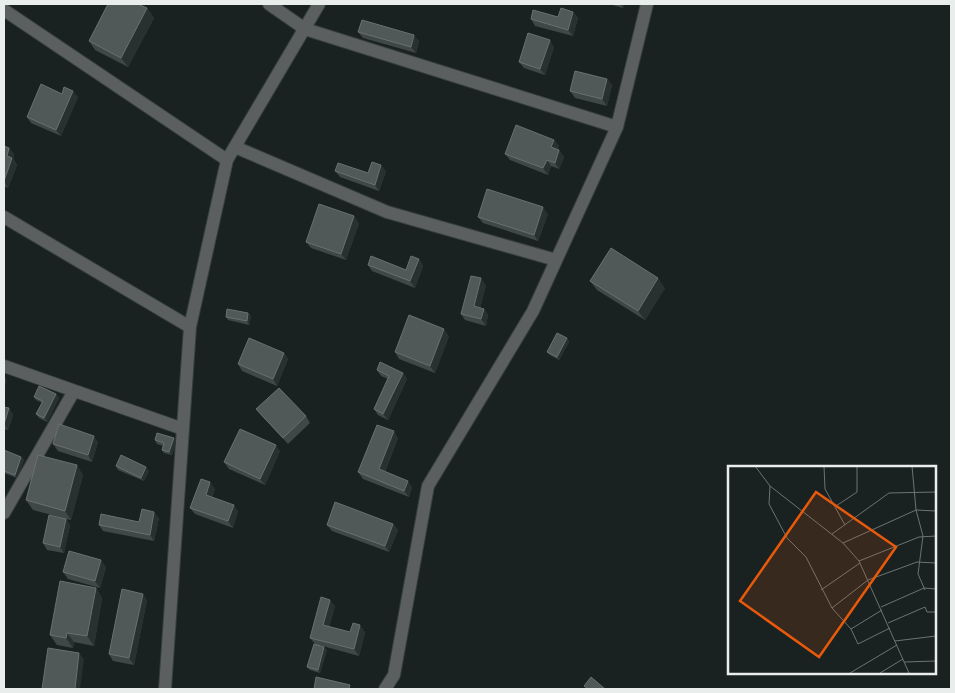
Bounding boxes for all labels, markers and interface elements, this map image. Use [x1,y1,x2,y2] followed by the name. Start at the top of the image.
[728,466,935,673] inset map

